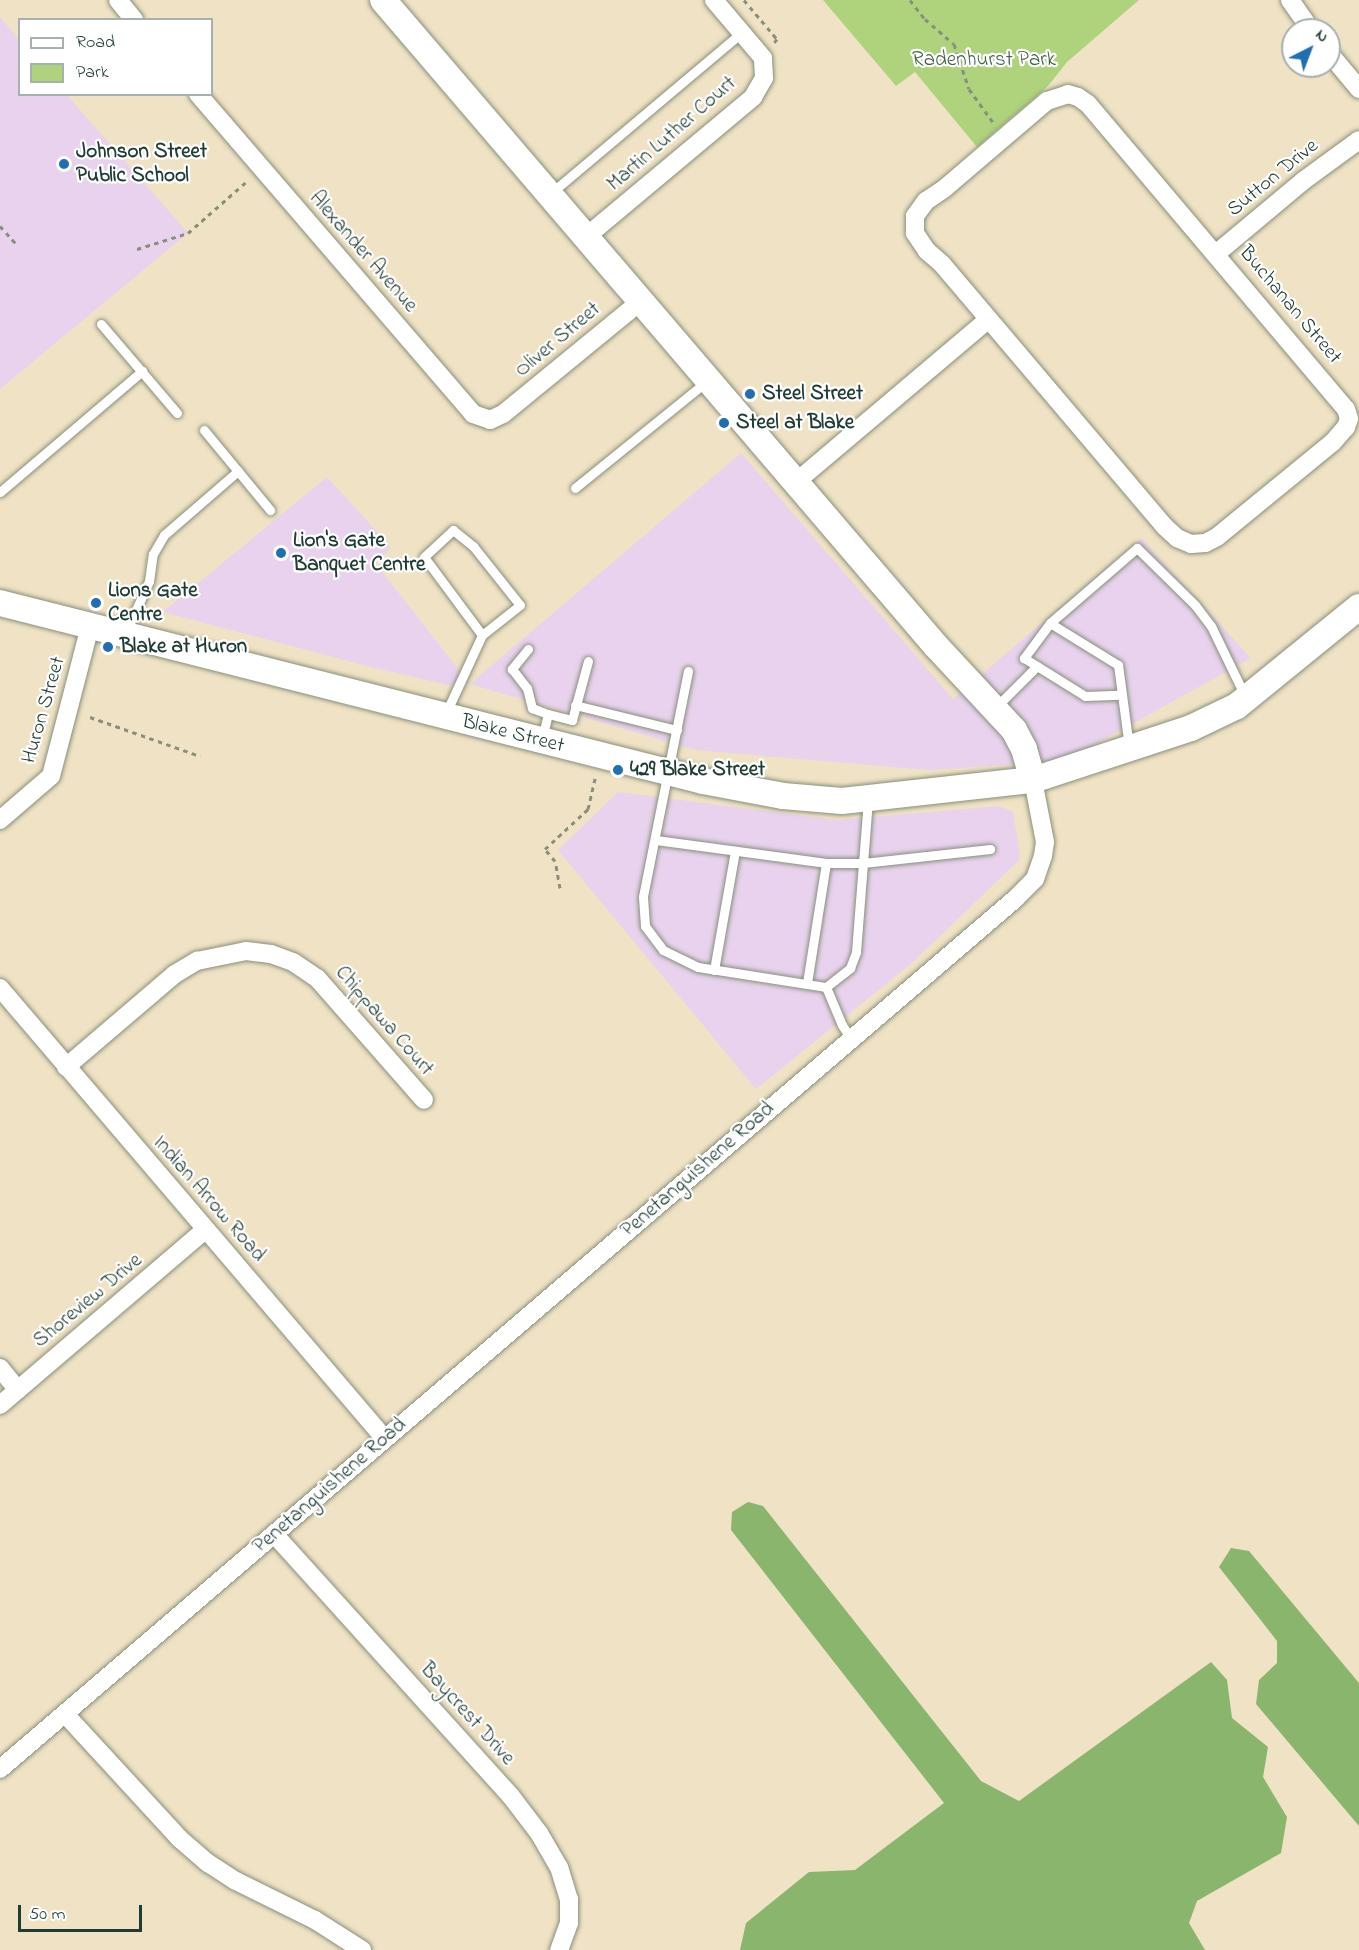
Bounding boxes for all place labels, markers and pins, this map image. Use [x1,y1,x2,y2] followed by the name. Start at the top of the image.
[76,139,207,189] place label: Johnson Street Public School
[57,157,71,171] marker: Johnson Street Public School
[762,381,863,407] place label: Steel Street
[743,387,757,401] marker: Steel Street
[736,410,854,436] place label: Steel at Blake
[717,416,731,430] marker: Steel at Blake
[293,528,425,578] place label: Lion's Gate Banquet Centre
[274,546,288,560] marker: Lion's Gate Banquet Centre
[108,578,198,628] place label: Lions Gate Centre
[89,596,103,610] marker: Lions Gate Centre
[120,634,247,660] place label: Blake at Huron
[101,640,115,654] marker: Blake at Huron
[630,757,765,783] place label: 429 Blake Street
[611,763,625,777] marker: 429 Blake Street

